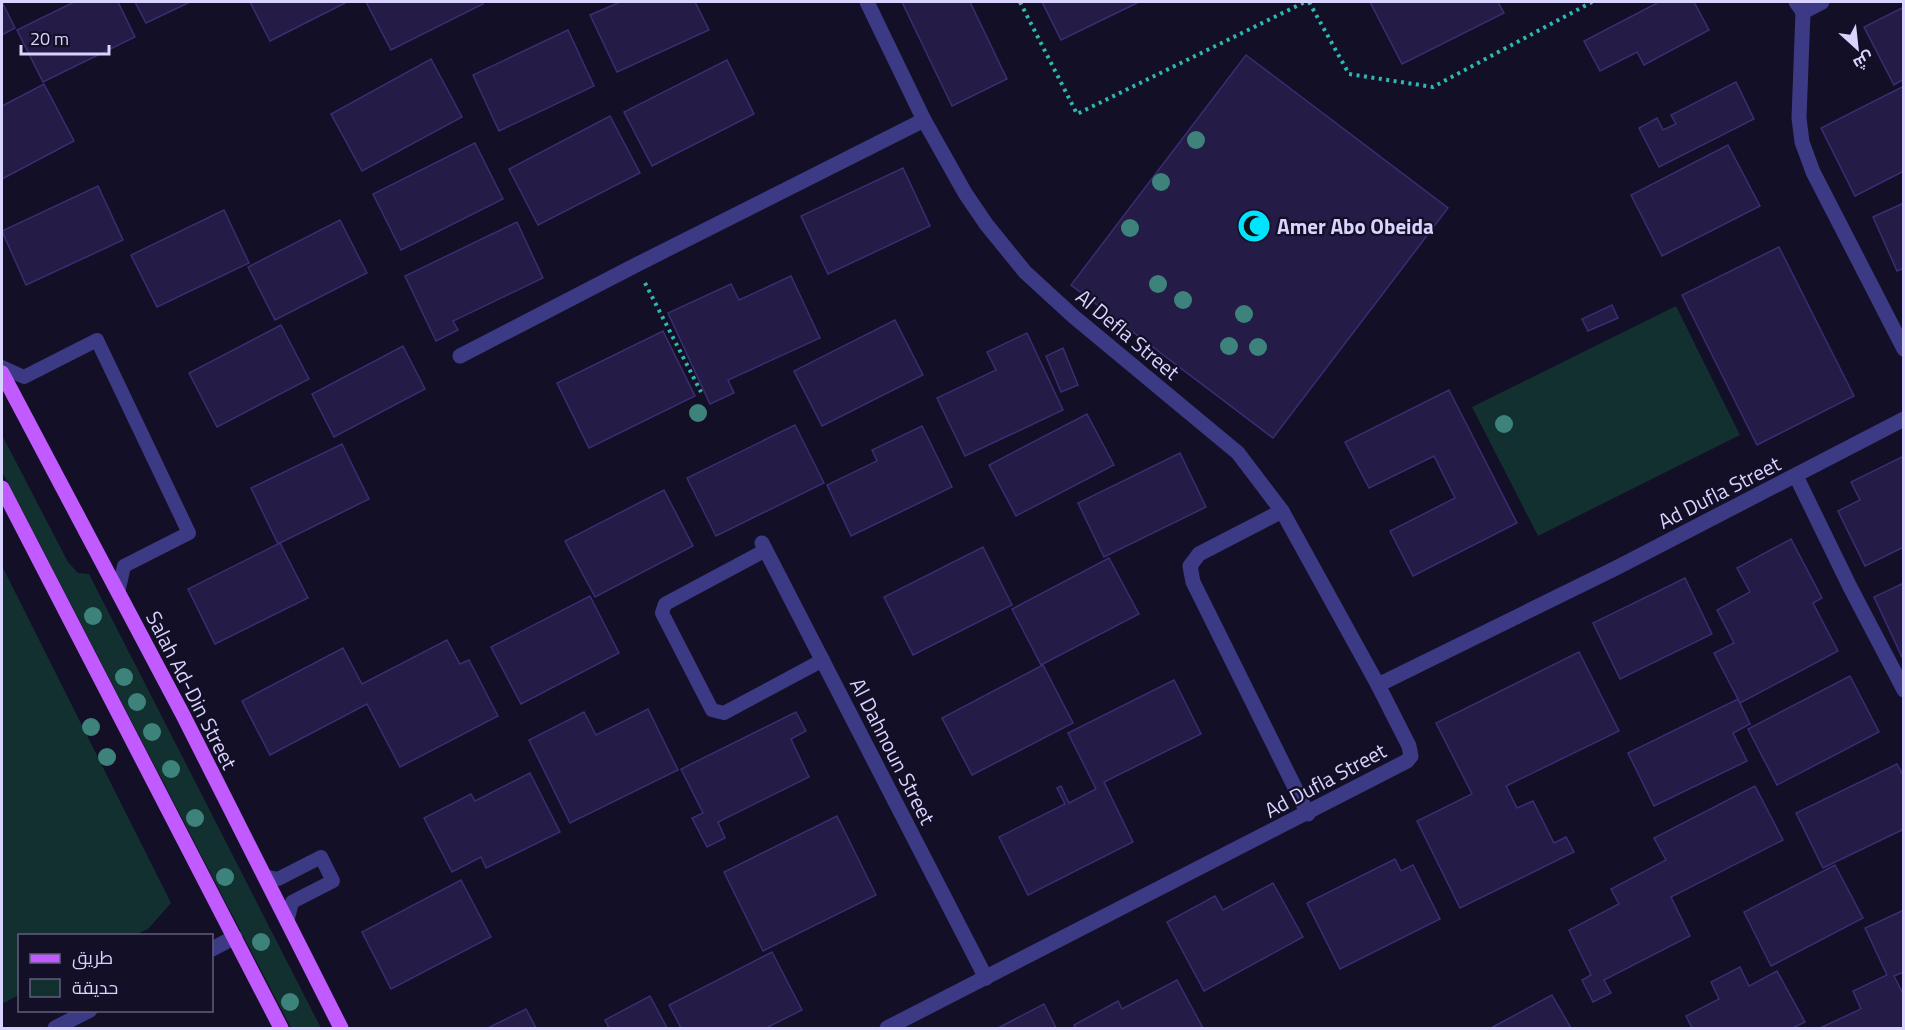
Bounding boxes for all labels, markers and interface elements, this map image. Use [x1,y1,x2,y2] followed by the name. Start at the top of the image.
[21,18,110,56] scale bar
[1827,18,1887,78] north arrow
[30,25,69,52] text: 20 m
[1849,46,1878,77] text: ش
[1236,208,1272,244] mosque icon: Amer Abo Obeida
[1277,210,1434,242] place label: Amer Abo Obeida
[1069,281,1187,388] street label: Al Defla Street
[1652,447,1786,537] street label: Ad Dufla Street
[138,605,246,775] street label: Salah Ad-Din Street
[842,672,944,830] street label: Al Dahnoun Street
[1258,734,1392,826] street label: Ad Dufla Street
[18,934,213,1012] legend
[72,944,113,971] text: طريق
[72,974,118,1001] text: حديقة

